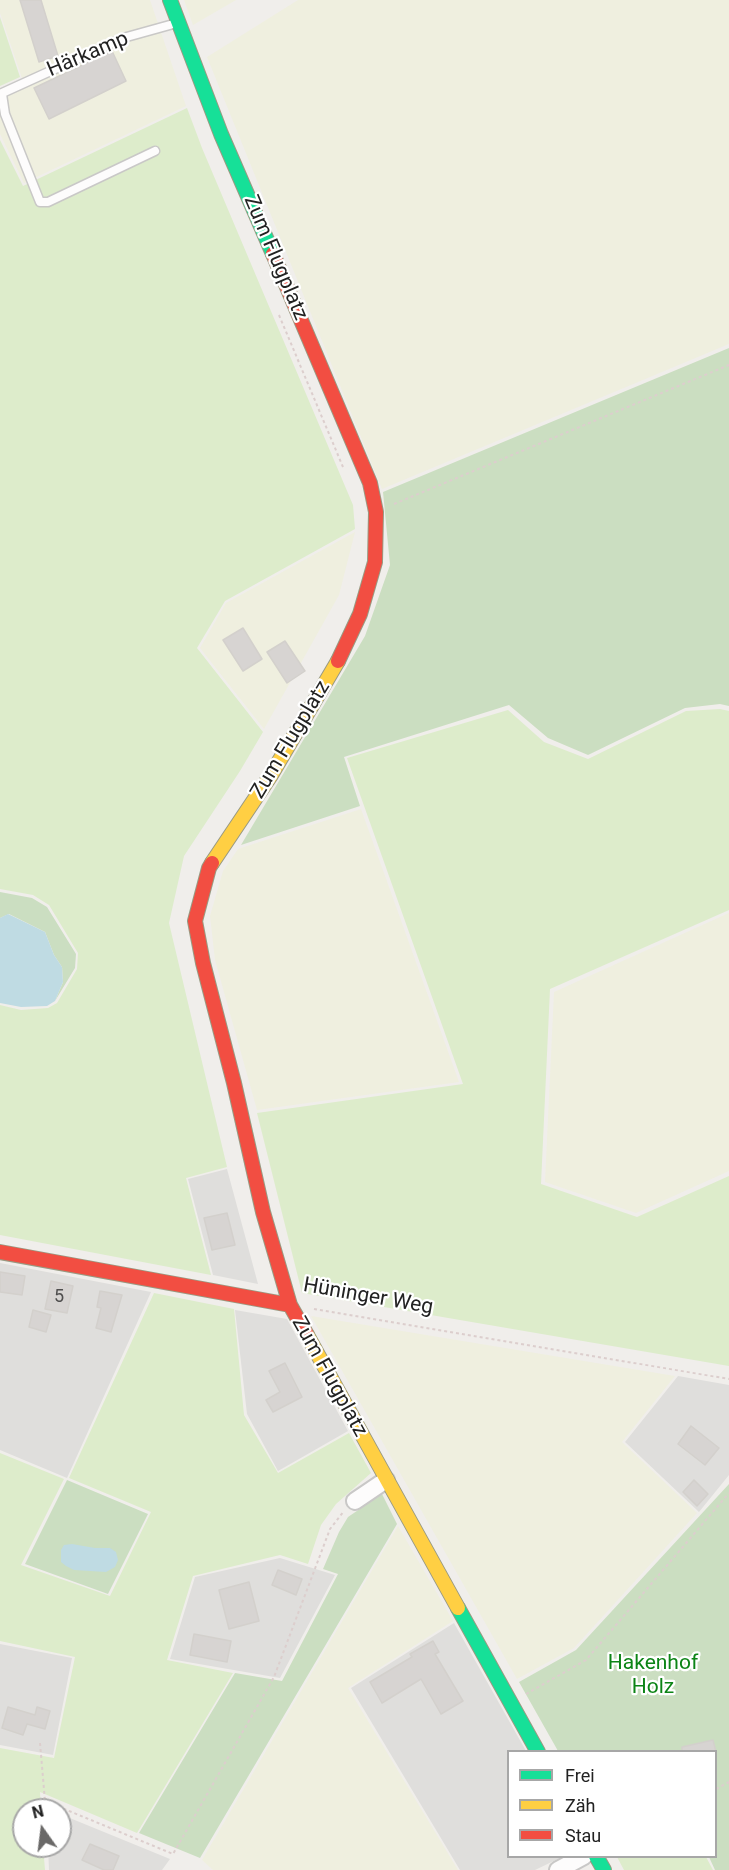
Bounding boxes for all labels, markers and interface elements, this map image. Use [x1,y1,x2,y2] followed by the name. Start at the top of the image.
[44,27,132,83] street label: Härkamp
[237,192,313,324] street label: Zum Flugplatz
[246,676,336,804] street label: Zum Flugplatz
[301,1273,435,1321] street label: Hüninger Weg
[54,1286,64,1308] house number: 5
[286,1313,372,1441] street label: Zum Flugplatz
[608,1651,698,1701] park label: Hakenhof Holz
[507,1750,717,1858] legend
[565,1765,595,1786] text: Frei
[565,1795,596,1816] text: Zäh
[12,1798,72,1858] north arrow
[30,1801,46,1823] text: N
[565,1825,601,1846] text: Stau

